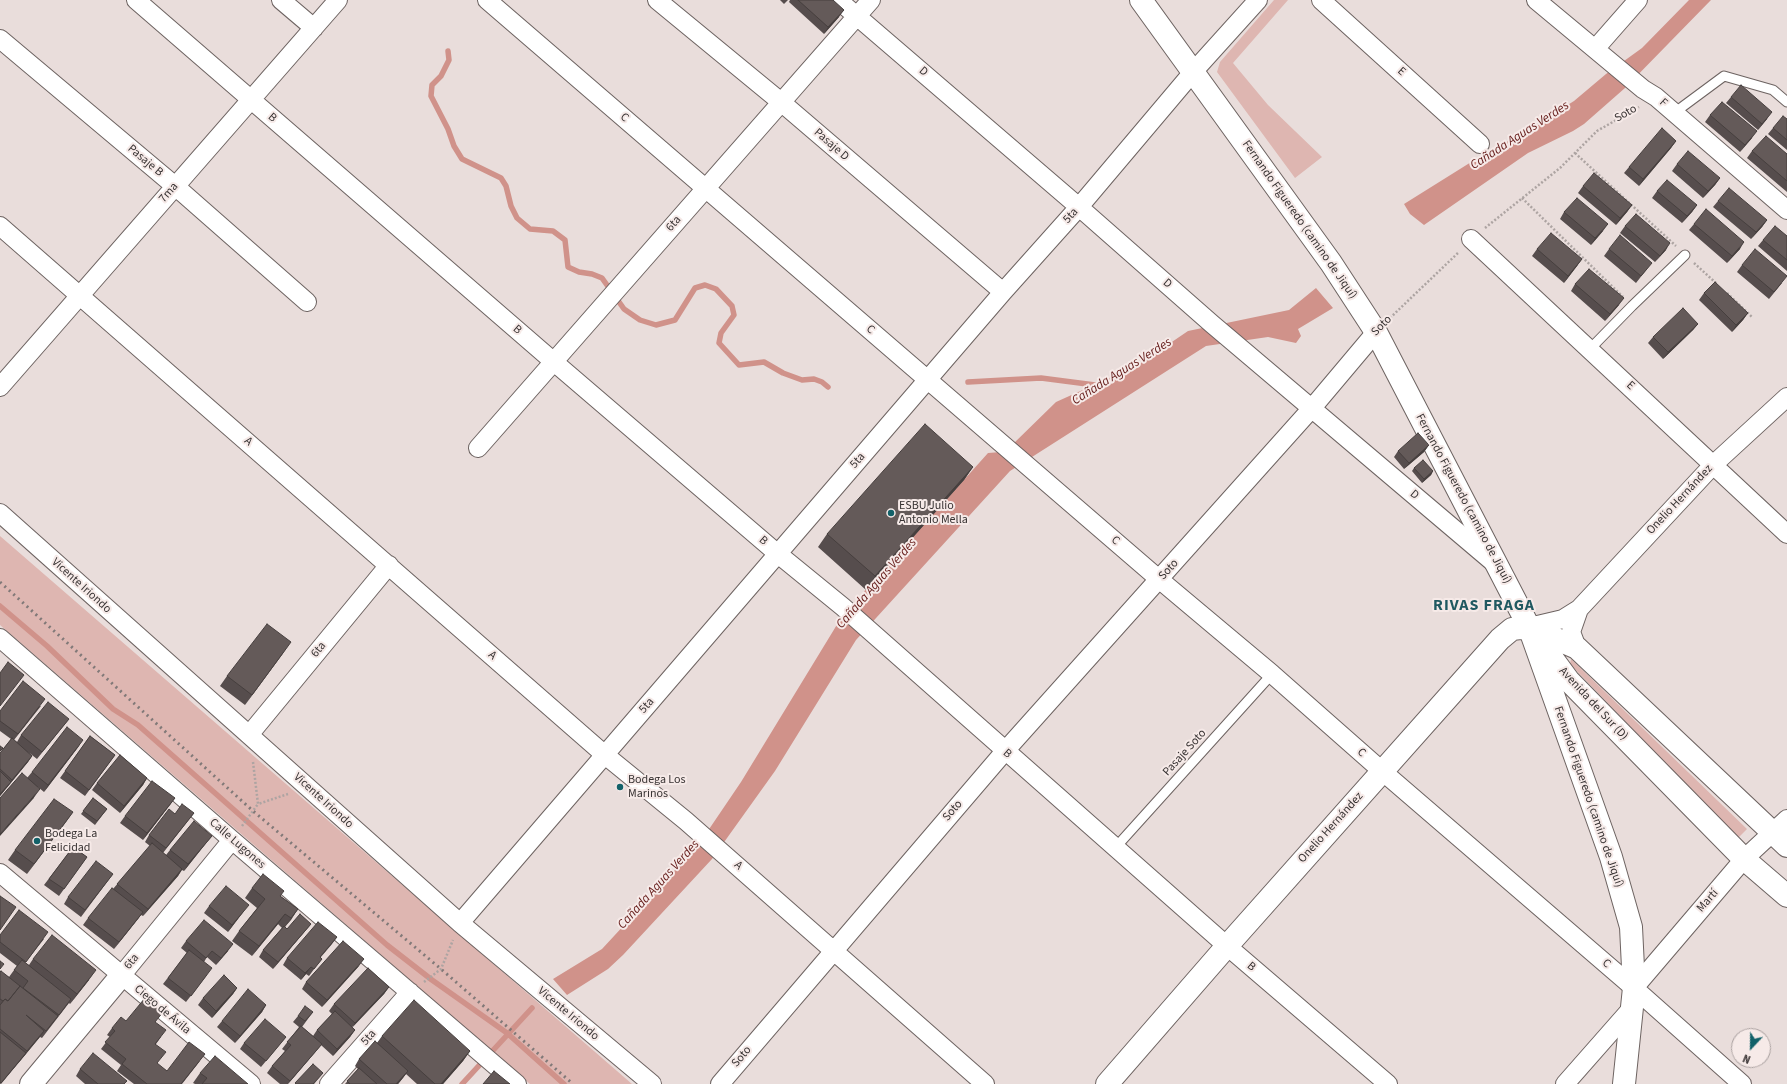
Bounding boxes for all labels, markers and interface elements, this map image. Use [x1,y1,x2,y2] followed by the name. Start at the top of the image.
[915,64,931,80] street label: D
[1394,65,1408,79] street label: E
[1656,96,1670,110] street label: F
[1468,98,1572,174] water label: Cañada Aguas Verdes
[1612,102,1640,126] street label: Soto
[265,110,279,126] street label: B
[617,110,631,126] street label: C
[810,126,852,164] street label: Pasaje D
[1238,138,1360,302] street label: Fernando Figueredo (camino de Jiquí)
[124,142,166,180] street label: Pasaje B
[156,180,182,206] street label: 7ma
[1060,205,1082,227] street label: 5ta
[663,213,685,235] street label: 6ta
[1159,276,1175,292] street label: D
[1369,313,1395,339] street label: Soto
[510,322,524,338] street label: B
[863,322,877,338] street label: C
[1069,335,1175,409] water label: Cañada Aguas Verdes
[1623,379,1637,393] street label: E
[1412,412,1514,586] street label: Fernando Figueredo (camino de Jiquí)
[241,434,255,450] street label: A
[847,450,869,472] street label: 5ta
[1644,462,1716,538] street label: Onelio Hernández
[1407,487,1421,503] street label: D
[899,499,968,527] place label: ESBU Julio Antonio Mella
[886,508,896,518] marker: ESBU Julio Antonio Mella
[756,533,770,549] street label: B
[1108,533,1122,549] street label: C
[834,536,920,632] water label: Cañada Aguas Verdes
[48,555,114,617] street label: Vicente Iriondo
[1156,557,1182,583] street label: Soto
[1433,596,1535,616] district label: RIVAS FRAGA
[308,639,330,661] street label: 6ta
[485,648,499,664] street label: A
[1555,664,1631,744] street label: Avenida del Sur (D)
[636,695,658,717] street label: 5ta
[1550,705,1626,889] street label: Fernando Figueredo (camino de Jiquí)
[1160,727,1210,779] street label: Pasaje Soto
[1354,745,1368,761] street label: C
[1000,746,1014,762] street label: B
[290,770,356,832] street label: Vicente Iriondo
[628,773,686,801] place label: Bodega Los Marinos
[615,782,625,792] marker: Bodega Los Marinos
[1295,790,1367,866] street label: Onelio Hernández
[940,798,966,824] street label: Soto
[206,816,268,872] street label: Calle Lugones
[45,827,97,855] place label: Bodega La Felicidad
[32,836,42,846] marker: Bodega La Felicidad
[615,837,703,933] water label: Cañada Aguas Verdes
[731,858,745,874] street label: A
[1694,886,1722,916] street label: Martí
[121,951,143,973] street label: 6ta
[1599,956,1613,972] street label: C
[1244,959,1258,975] street label: B
[131,982,193,1038] street label: Ciego de Ávila
[534,984,602,1044] street label: Vicente Iriondo
[358,1027,380,1049] street label: 5ta
[1731,1028,1771,1068] north arrow
[729,1044,755,1070] street label: Soto
[1740,1050,1753,1067] text: N

